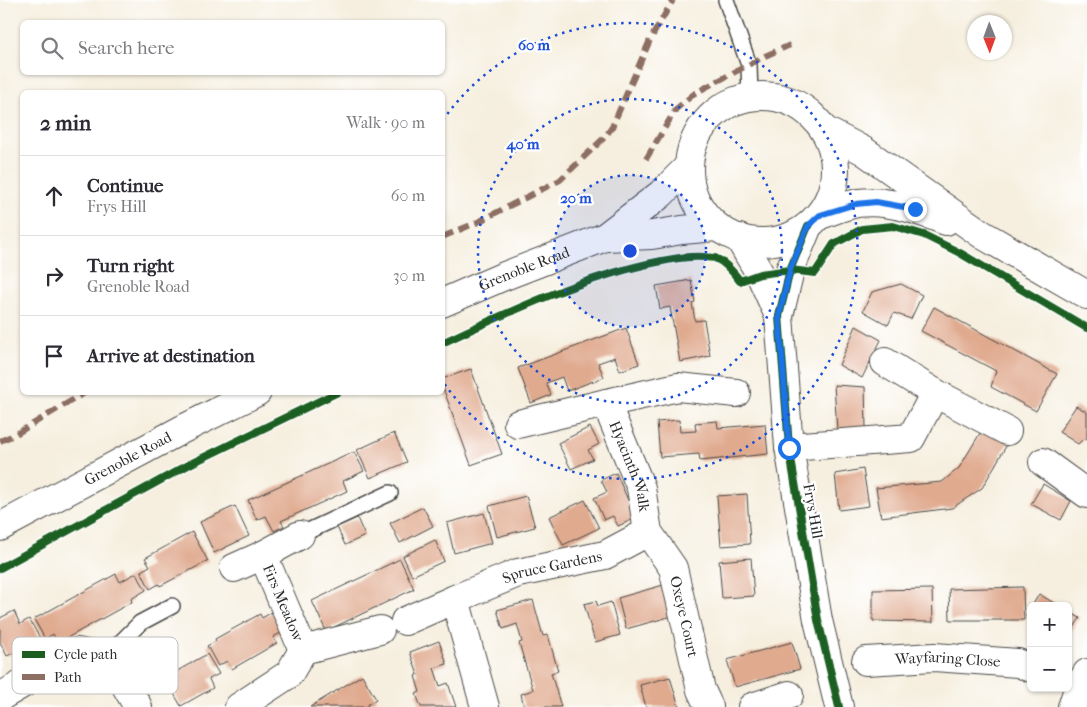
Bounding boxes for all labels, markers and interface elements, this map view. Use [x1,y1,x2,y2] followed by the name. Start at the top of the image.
[967,15,1012,60] north arrow
[20,20,445,75] search box
[38,34,66,62] icon: search
[518,36,551,54] text: 60 m
[78,37,174,59] text: Search here
[40,111,91,135] text: 2 min
[346,113,425,132] text: Walk · 90 m
[506,135,540,153] text: 40 m
[87,175,163,197] text: Continue
[40,182,68,210] icon: ahead
[391,186,425,205] text: 60 m
[560,189,592,207] text: 20 m
[87,197,146,216] text: Frys Hill
[904,198,927,221] route end
[476,242,573,295] street label: Grenoble Road
[621,242,639,260] centre of rings
[87,255,174,277] text: Turn right
[40,262,68,290] icon: right
[393,266,425,285] text: 30 m
[87,277,190,296] text: Grenoble Road
[40,342,68,370] icon: arrive
[87,345,255,367] text: Arrive at destination
[605,418,654,513] street label: Hyacinth Walk
[81,427,175,489] street label: Grenoble Road
[778,437,801,460] route start
[799,482,827,540] street label: Frys Hill
[500,547,604,587] street label: Spruce Gardens
[259,561,308,645] street label: Firs Meadow
[666,574,702,659] street label: Oxeye Court
[1027,602,1072,692] map controls
[1027,602,1072,647] button: +
[12,637,178,694] legend
[54,646,118,663] text: Cycle path
[1027,647,1072,692] button: −
[894,648,1002,671] street label: Wayfaring Close
[54,669,82,686] text: Path

